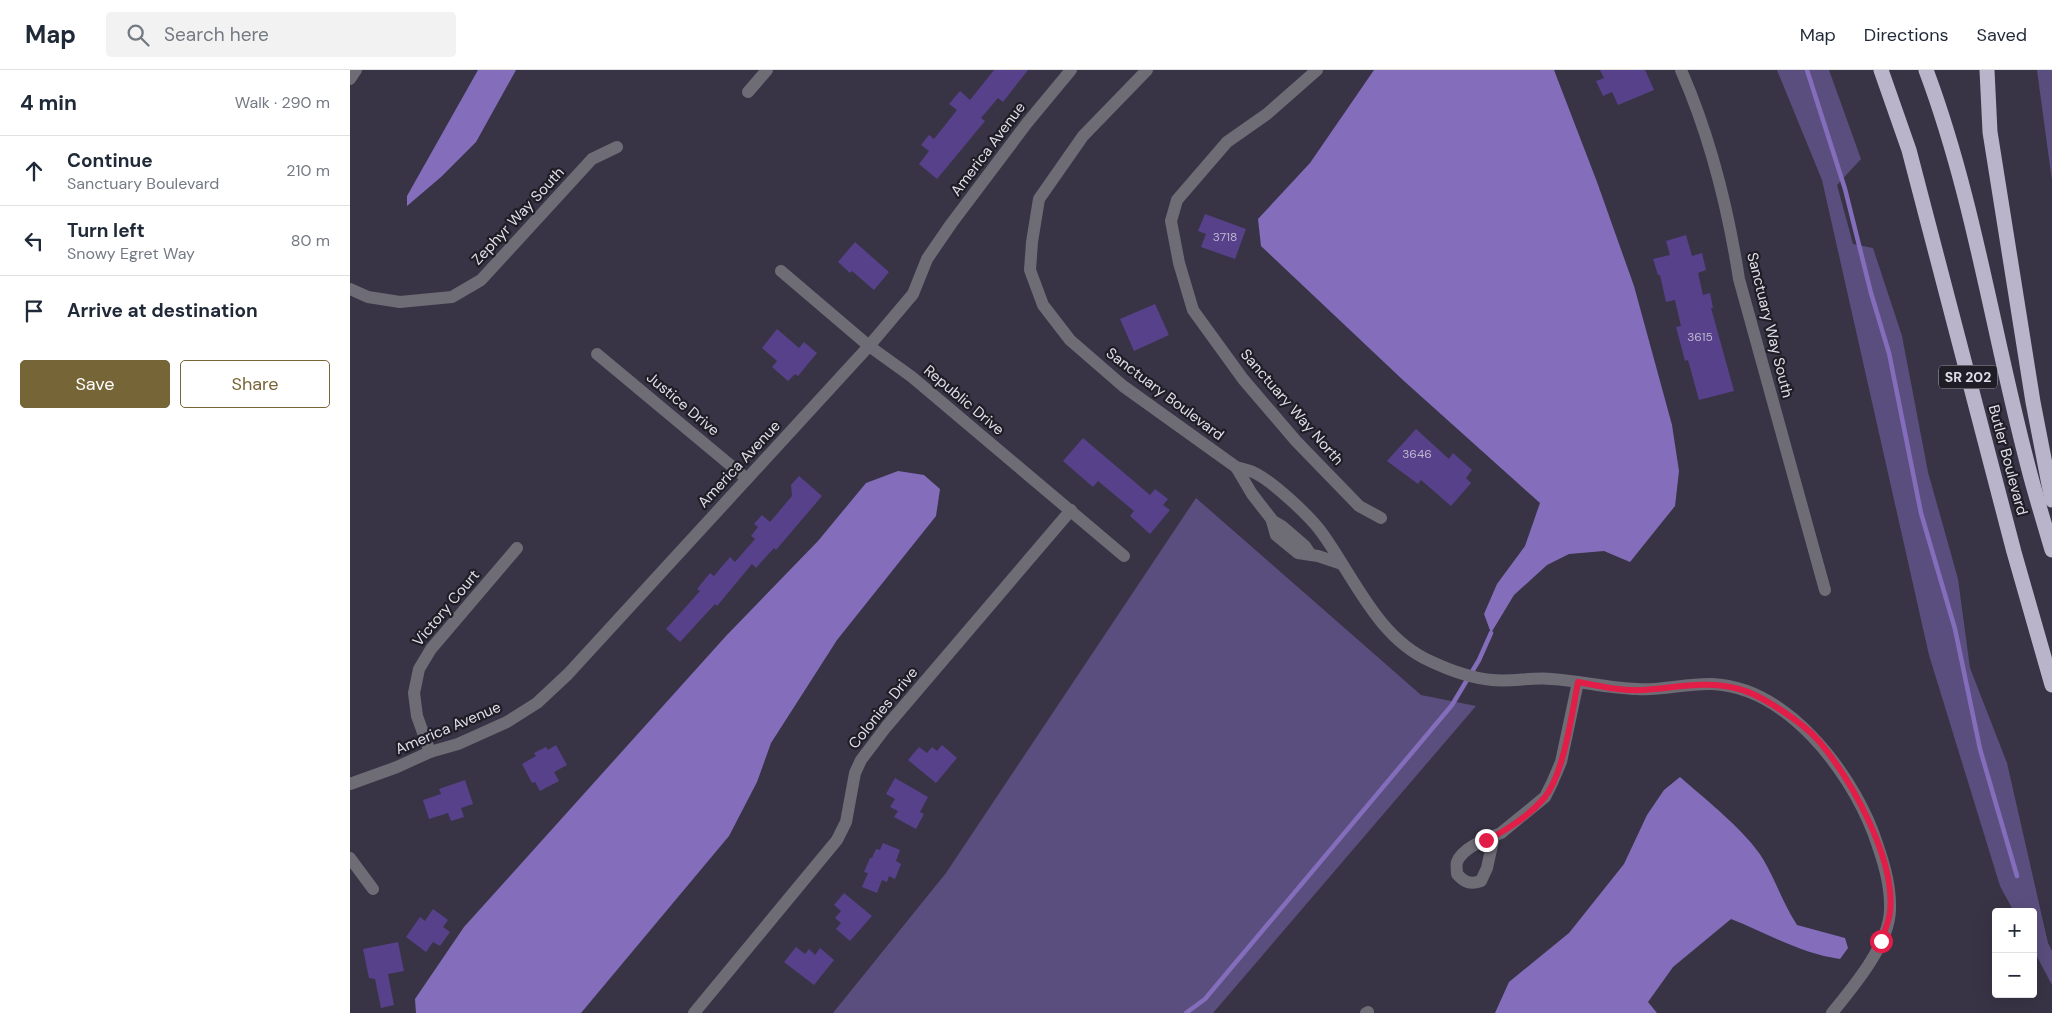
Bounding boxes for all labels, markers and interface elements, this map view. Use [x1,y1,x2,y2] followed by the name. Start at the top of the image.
[106,12,456,57] search box
[25,19,76,50] text: Map
[124,21,152,49] icon: search
[164,22,269,47] text: Search here
[1800,23,1836,47] text: Map
[1864,23,1949,47] text: Directions
[1977,23,2027,47] text: Saved
[20,89,77,117] text: 4 min
[235,92,330,113] text: Walk · 290 m
[946,98,1030,200] street label: America Avenue
[67,148,153,173] text: Continue
[20,157,48,185] icon: ahead
[286,160,330,181] text: 210 m
[467,163,569,269] street label: Zephyr Way South
[67,173,219,194] text: Sanctuary Boulevard
[67,218,145,243] text: Turn left
[20,227,48,255] icon: left
[1213,229,1237,245] house number: 3718
[291,230,330,251] text: 80 m
[67,243,195,264] text: Snowy Egret Way
[1742,250,1798,400] street label: Sanctuary Way South
[20,297,48,325] icon: arrive
[67,298,258,323] text: Arrive at destination
[1687,329,1713,345] house number: 3615
[1102,343,1228,445] street label: Sanctuary Boulevard
[1236,345,1348,469] street label: Sanctuary Way North
[20,360,170,408] button: Save
[180,360,330,408] button: Share
[919,360,1009,440] street label: Republic Drive
[1939,366,1997,388] road number: SR 202
[642,368,724,440] street label: Justice Drive
[1984,403,2032,517] street label: Butler Boulevard
[693,416,785,512] street label: America Avenue
[1402,446,1432,462] house number: 3646
[408,565,484,650] street label: Victory Court
[844,663,922,753] street label: Colonies Drive
[392,697,504,759] street label: America Avenue
[1475,829,1498,852] route end
[1992,908,2037,998] map controls
[1992,908,2037,953] button: +
[1870,930,1893,953] route start
[1992,953,2037,998] button: −

